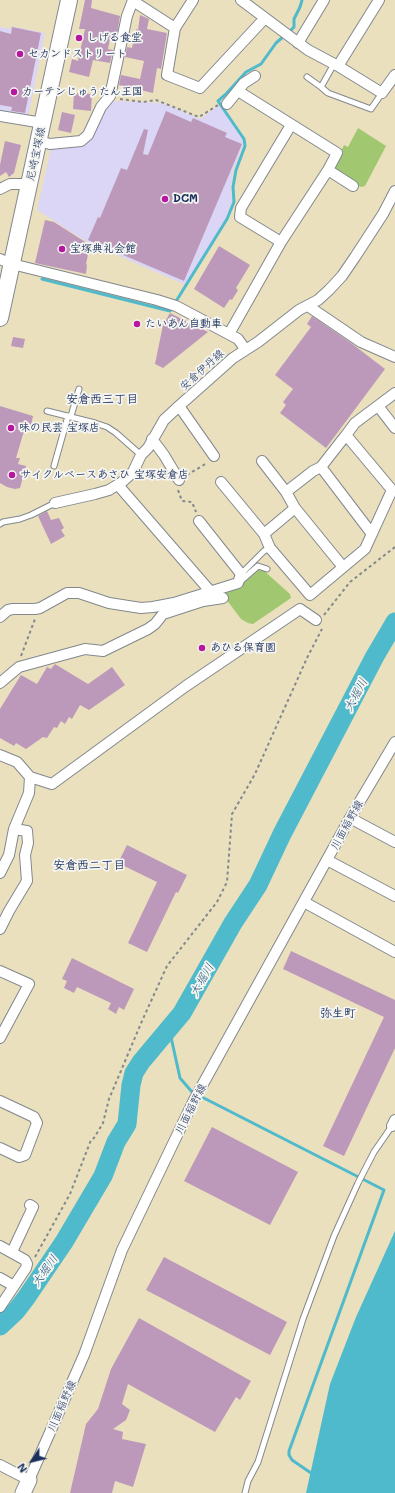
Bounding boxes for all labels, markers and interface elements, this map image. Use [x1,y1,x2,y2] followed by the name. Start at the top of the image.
[87,31,142,45] place label: しげる食堂
[74,33,84,43] marker: しげる食堂
[28,47,127,61] place label: セカンドストリート
[15,49,25,59] marker: セカンドストリート
[22,85,143,99] place label: カーテンじゅうたん王国
[9,87,19,97] marker: カーテンじゅうたん王国
[24,126,48,182] street label: 尼崎宝塚線
[173,192,198,206] place label: DCM
[160,194,170,204] marker: DCM
[70,242,136,256] place label: 宝塚典礼会館
[57,244,67,254] marker: 宝塚典礼会館
[145,317,222,331] place label: たいあん自動車
[132,319,142,329] marker: たいあん自動車
[177,347,227,393] street label: 安倉伊丹線
[66,392,138,406] district label: 安倉西三丁目
[19,421,100,435] place label: 味の民芸 宝塚店
[6,423,16,433] marker: 味の民芸 宝塚店
[20,468,189,482] place label: サイクルベースあさひ 宝塚安倉店
[7,470,17,480] marker: サイクルベースあさひ 宝塚安倉店
[210,641,276,655] place label: あひる保育園
[197,643,207,653] marker: あひる保育園
[341,676,371,714] water label: 大堀川
[328,798,366,852] street label: 川面稲野線
[53,858,125,872] district label: 安倉西二丁目
[187,961,217,999] water label: 大堀川
[320,1006,356,1020] district label: 弥生町
[173,1082,209,1136] street label: 川面稲野線
[29,1252,61,1290] water label: 大堀川
[45,1378,79,1434] street label: 川面稲野線
[12,1441,52,1481] north arrow
[13,1460,30,1476] text: N

